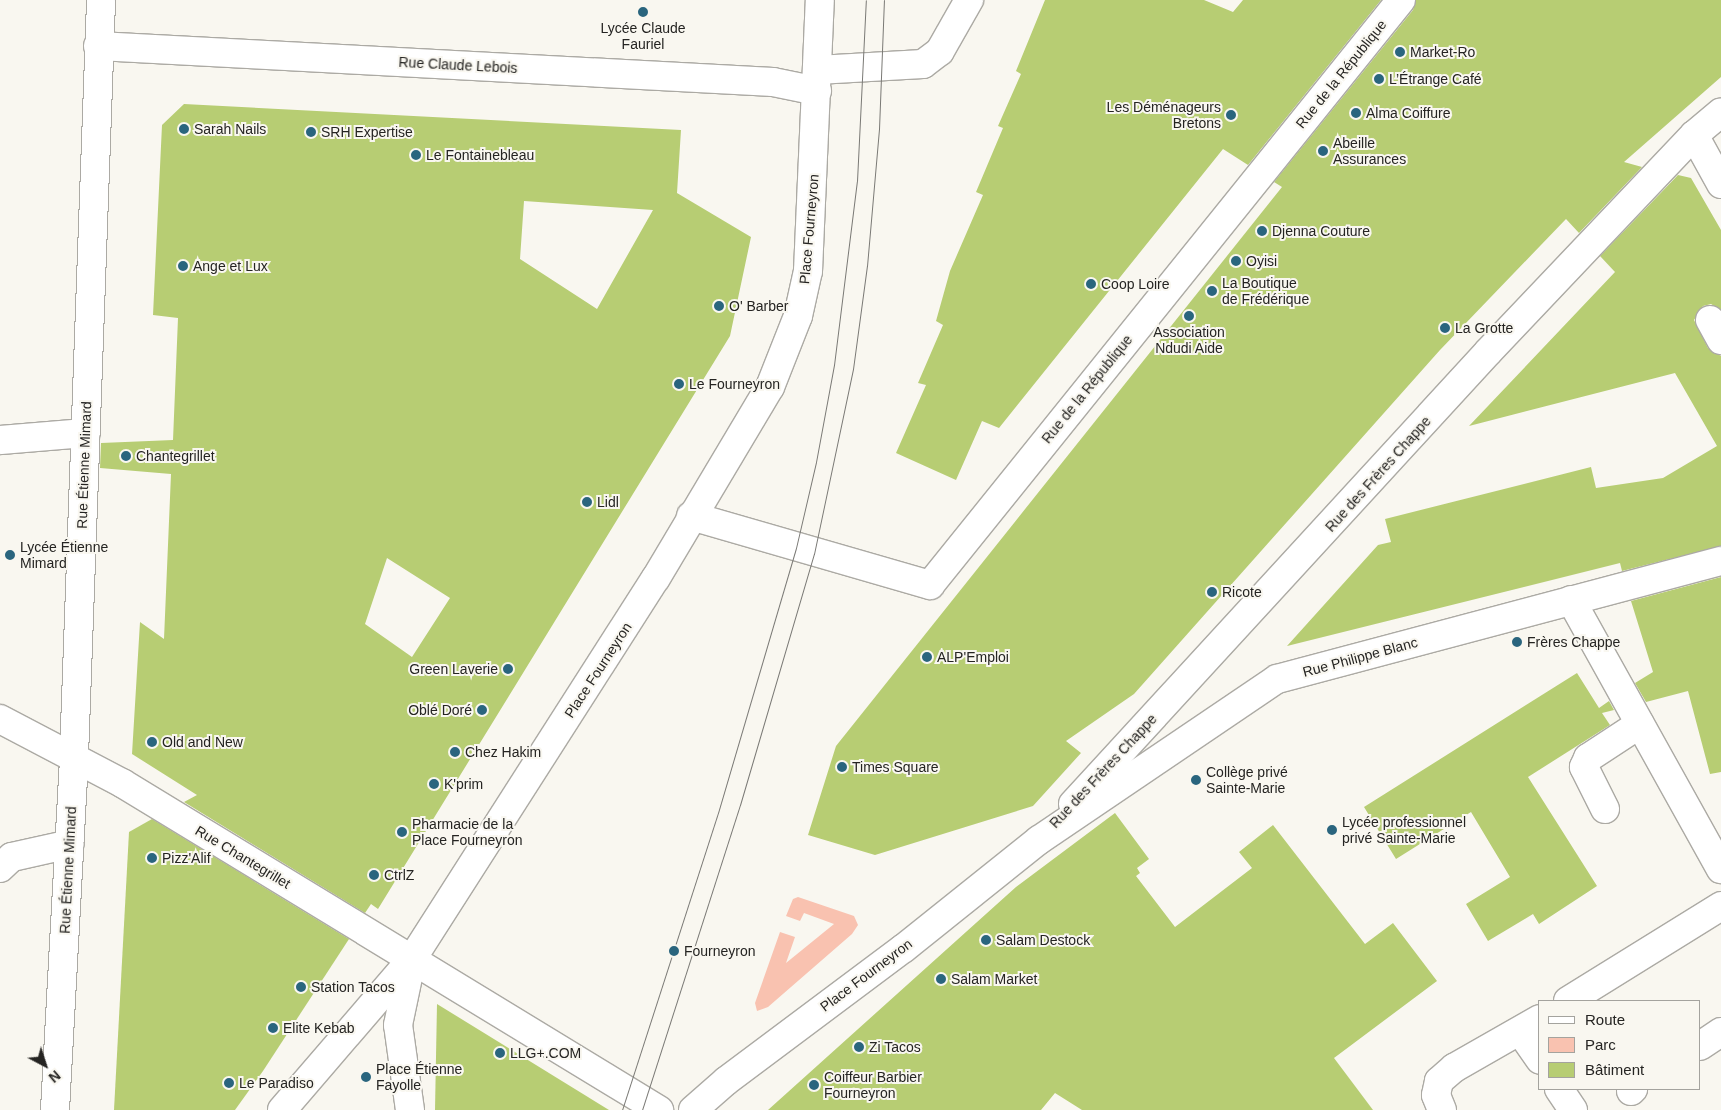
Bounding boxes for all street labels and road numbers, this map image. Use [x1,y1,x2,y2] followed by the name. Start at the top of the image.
[1292,16,1390,132] street label: Rue de la République
[398,53,518,77] street label: Rue Claude Lebois
[796,173,822,285] street label: Place Fourneyron
[1038,331,1136,447] street label: Rue de la République
[73,401,95,529] street label: Rue Étienne Mimard
[1322,413,1434,535] street label: Rue des Frères Chappe
[561,619,635,721] street label: Place Fourneyron
[1301,634,1419,680] street label: Rue Philippe Blanc
[1046,711,1160,831] street label: Rue des Frères Chappe
[56,806,80,934] street label: Rue Étienne Mimard
[192,822,294,892] street label: Rue Chantegrillet
[817,935,915,1015] street label: Place Fourneyron

